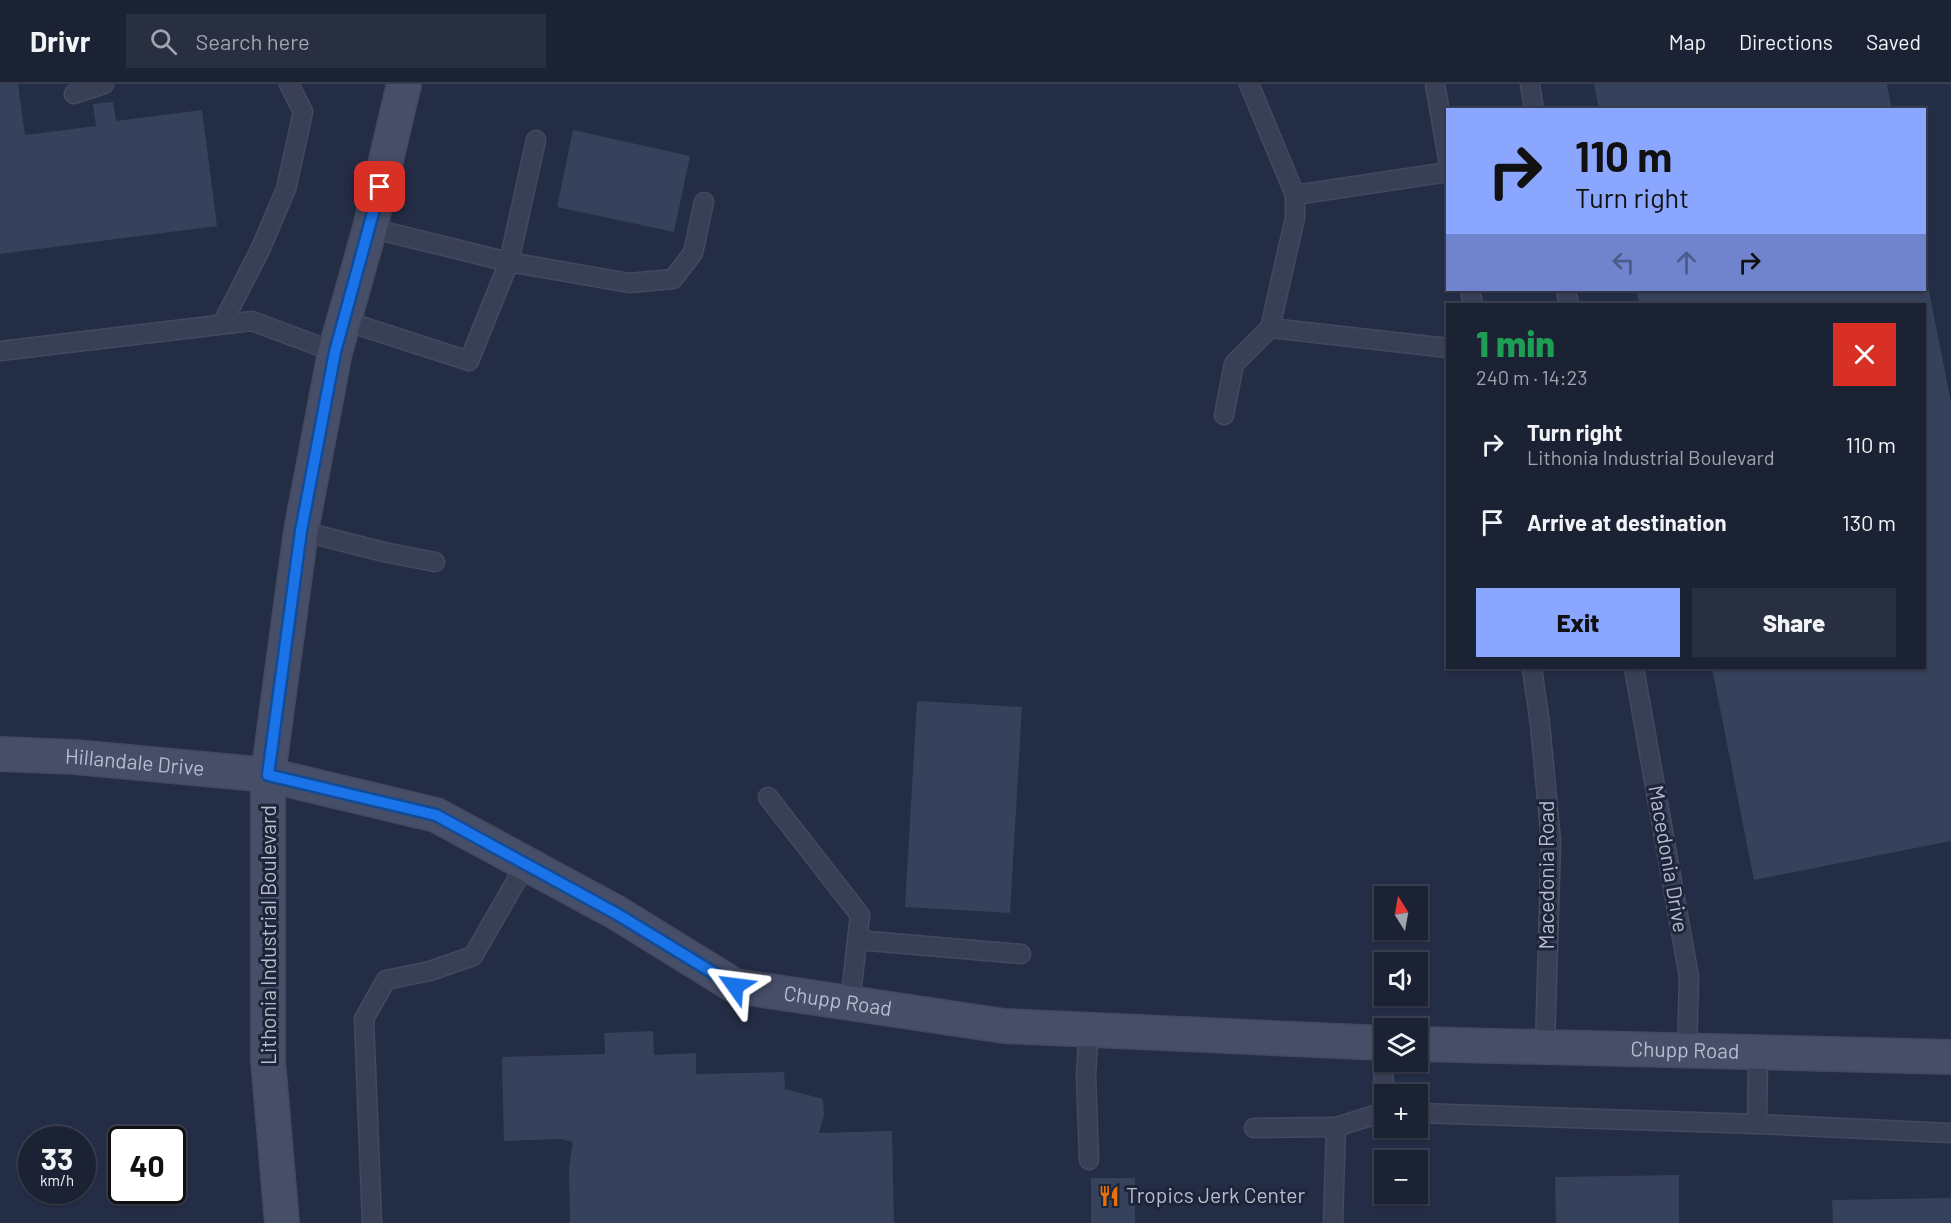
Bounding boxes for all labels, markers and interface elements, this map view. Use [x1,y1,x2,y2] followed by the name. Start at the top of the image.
[126,14,546,68] search box
[30,24,90,58] text: Drivr
[147,25,180,58] icon: search
[195,28,310,54] text: Search here
[1669,29,1706,54] text: Map
[1739,29,1833,54] text: Directions
[1866,29,1921,54] text: Saved
[1575,130,1672,180] text: 110 m
[1476,132,1554,210] icon: right
[354,161,405,212] pin
[363,170,396,203] icon: arrive
[1575,181,1689,213] text: Turn right
[1607,246,1640,279] icon: left
[1670,246,1703,279] icon: ahead
[1733,246,1766,279] icon: right
[1476,321,1555,364] text: 1 min
[1833,323,1896,386] button: close
[1476,365,1587,389] text: 240 m · 14:23
[1527,419,1622,445] text: Turn right
[1476,428,1509,461] icon: right
[1846,431,1896,457] text: 110 m
[1527,445,1775,469] text: Lithonia Industrial Boulevard
[1476,506,1509,539] icon: arrive
[1527,509,1726,535] text: Arrive at destination
[1842,509,1896,535] text: 130 m
[1476,588,1680,657] button: Exit
[1692,588,1896,657] button: Share
[65,743,206,780] street label: Hillandale Drive
[1644,783,1695,934] street label: Macedonia Drive
[1533,801,1558,949] street label: Macedonia Road
[255,805,280,1065] street label: Lithonia Industrial Boulevard
[1374,886,1428,940] north arrow
[1374,886,1428,1204] map controls
[1374,952,1428,1006] button: sound
[703,954,767,1018] position arrow
[782,979,894,1020] street label: Chupp Road
[1374,1018,1428,1072] button: layers
[1630,1035,1740,1063] street label: Chupp Road
[1374,1084,1428,1138] button: +
[108,1126,186,1204] speed limit sign: 40
[41,1140,73,1176] text: 33
[1374,1150,1428,1204] button: −
[40,1171,74,1189] text: km/h
[1126,1182,1305,1207] place label: Tropics Jerk Center
[1097,1184,1121,1208] restaurant icon: Tropics Jerk Center

